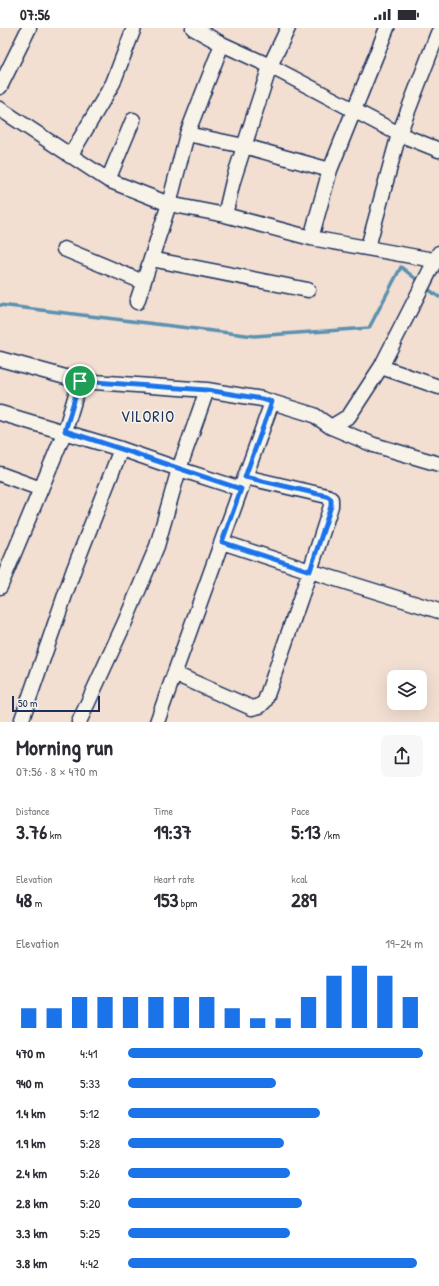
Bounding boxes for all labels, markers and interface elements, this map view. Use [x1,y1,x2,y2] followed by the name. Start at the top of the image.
[20,4,50,25] text: 07:56
[63,364,97,398] pin
[69,370,91,392] icon: arrive
[121,405,175,427] district label: VILORIO
[387,670,427,710] map controls
[387,670,427,710] button: layers
[12,694,100,713] scale bar
[18,696,38,710] text: 50 m
[16,732,113,762] text: Morning run
[381,735,423,777] button: share
[16,762,97,780] text: 07:56 · 8 × 470 m
[16,804,50,818] text: Distance
[154,804,173,818] text: Time
[291,804,310,818] text: Pace
[16,818,47,845] text: 3.76
[154,818,192,845] text: 19:37
[291,818,321,845] text: 5:13
[47,828,62,842] text: km
[321,828,340,842] text: /km
[16,872,53,886] text: Elevation
[154,872,195,886] text: Heart rate
[291,872,307,886] text: kcal
[16,886,32,913] text: 48
[154,886,178,913] text: 153
[291,886,317,913] text: 289
[32,896,42,910] text: m
[178,896,198,910] text: bpm
[16,934,59,952] text: Elevation
[385,934,423,952] text: 19–24 m
[16,1044,45,1062] text: 470 m
[80,1044,98,1062] text: 4:41
[16,1074,43,1092] text: 940 m
[80,1074,100,1092] text: 5:33
[16,1104,46,1122] text: 1.4 km
[80,1104,99,1122] text: 5:12
[16,1134,46,1152] text: 1.9 km
[80,1134,100,1152] text: 5:28
[16,1164,47,1182] text: 2.4 km
[80,1164,100,1182] text: 5:26
[16,1194,48,1212] text: 2.8 km
[80,1194,100,1212] text: 5:20
[16,1224,48,1242] text: 3.3 km
[80,1224,100,1242] text: 5:25
[16,1254,47,1272] text: 3.8 km
[80,1254,99,1272] text: 4:42

